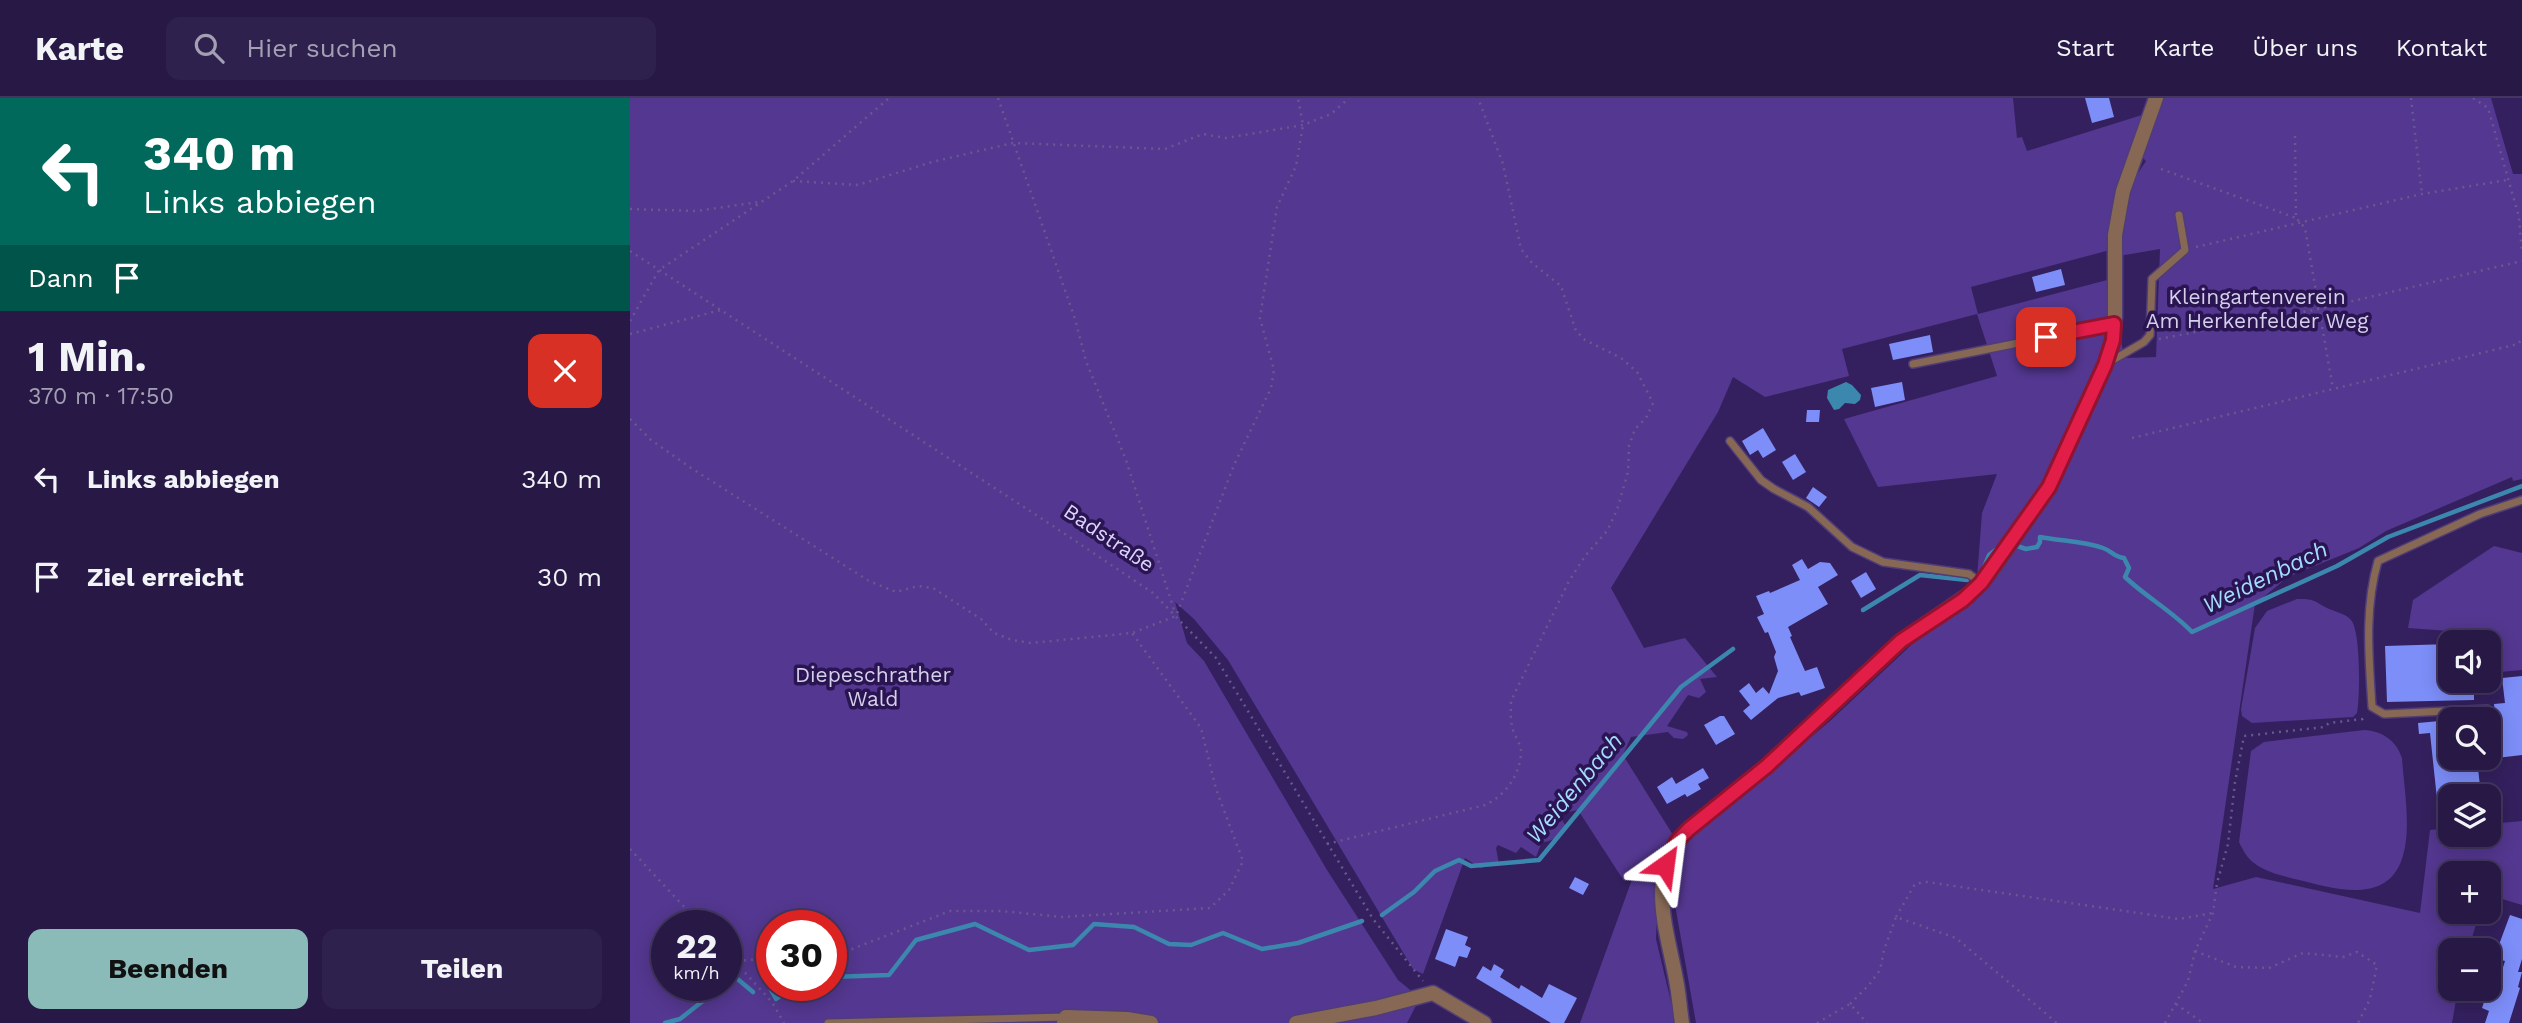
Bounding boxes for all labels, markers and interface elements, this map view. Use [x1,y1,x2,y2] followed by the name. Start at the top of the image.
[166,17,656,80] search box
[35,29,124,68] text: Karte
[190,29,228,67] icon: search
[246,33,398,63] text: Hier suchen
[2056,34,2114,62] text: Start
[2152,34,2214,62] text: Karte
[2252,34,2358,62] text: Über uns
[2396,34,2487,62] text: Kontakt
[143,124,295,182] text: 340 m
[28,126,119,217] icon: left
[143,183,377,221] text: Links abbiegen
[108,259,146,297] icon: arrive
[28,263,94,293] text: Dann
[2146,284,2369,333] park label: Kleingartenverein Am Herkenfelder Weg
[2016,307,2076,367] pin
[2027,318,2065,356] icon: arrive
[28,332,147,381] text: 1 Min.
[528,334,602,408] button: close
[28,383,174,410] text: 370 m · 17:50
[28,460,66,498] icon: left
[87,464,280,494] text: Links abbiegen
[521,464,602,494] text: 340 m
[1059,498,1159,577] street label: Badstraße
[2198,536,2332,619] water label: Weidenbach
[28,558,66,596] icon: arrive
[87,562,244,592] text: Ziel erreicht
[537,562,602,592] text: 30 m
[2438,630,2501,1001] map controls
[2438,630,2501,693] button: sound
[795,662,951,711] park label: Diepeschrather Wald
[2438,707,2501,770] button: search
[1520,728,1628,849] water label: Weidenbach
[2438,784,2501,847] button: layers
[1628,828,1702,902] position arrow
[2438,861,2501,924] button: +
[756,910,847,1001] speed limit sign: 30
[676,925,717,967] text: 22
[28,929,308,1009] button: Beenden
[322,929,602,1009] button: Teilen
[2438,938,2501,1001] button: −
[673,962,720,983] text: km/h

